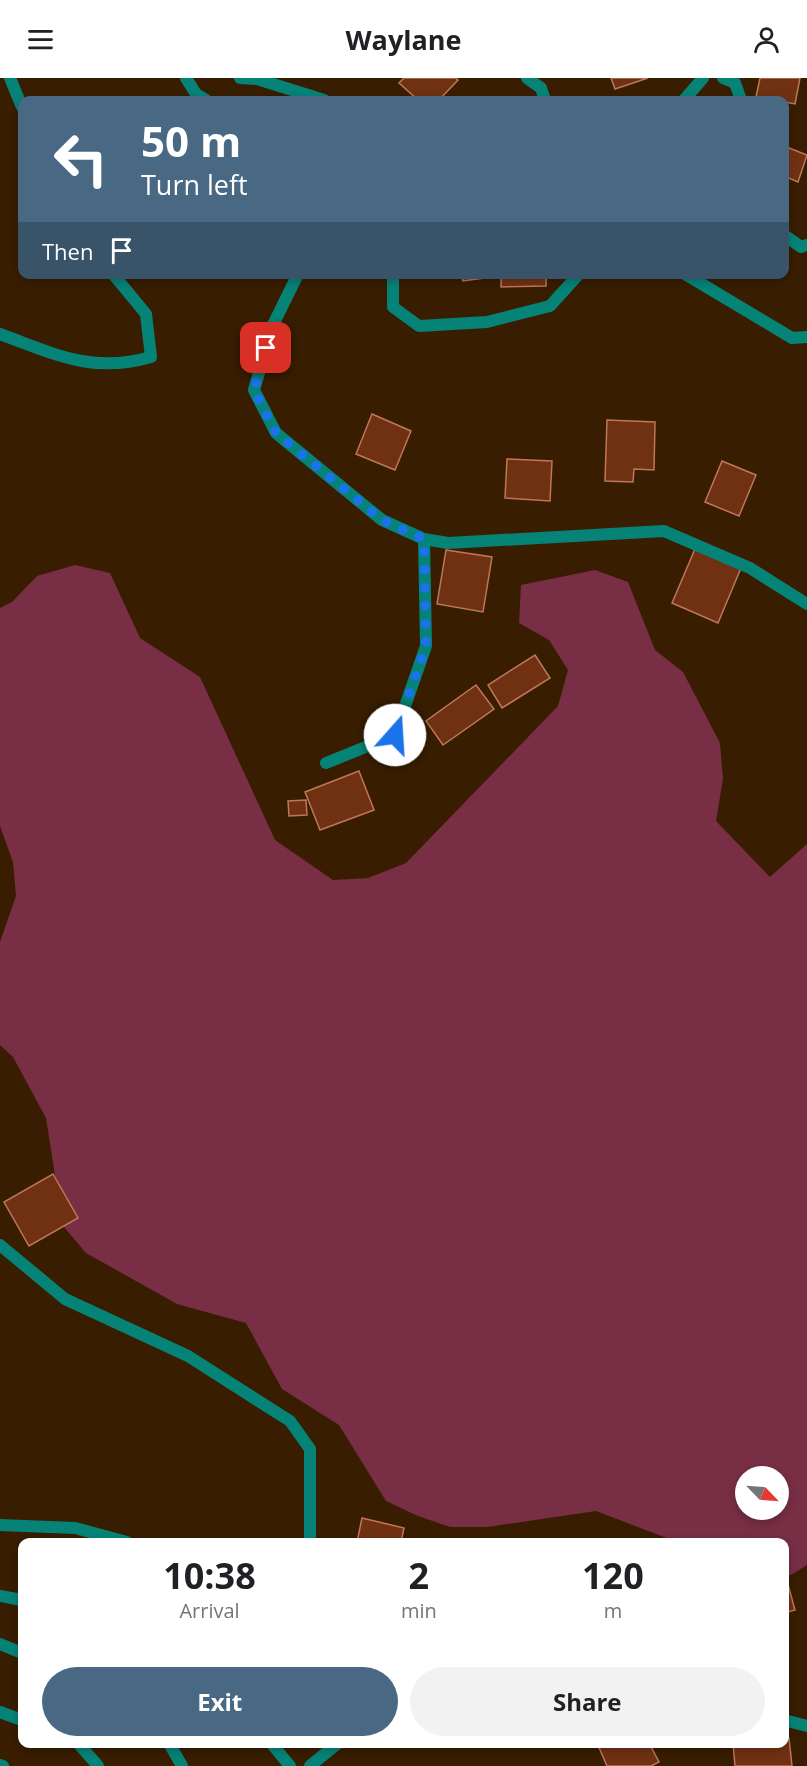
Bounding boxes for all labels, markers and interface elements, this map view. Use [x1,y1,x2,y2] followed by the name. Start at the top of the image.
[345,21,462,58] text: Waylane
[24,23,57,56] icon: menu
[750,23,783,56] icon: person
[141,112,241,169] text: 50 m
[42,120,120,198] icon: left
[141,166,248,203] text: Turn left
[105,234,138,267] icon: arrive
[42,236,93,266] text: Then
[240,322,291,373] pin
[249,331,282,364] icon: arrive
[363,703,427,767] position arrow
[735,1466,789,1520] north arrow
[735,1466,789,1520] map controls
[163,1551,256,1600] text: 10:38
[409,1551,429,1600] text: 2
[582,1551,644,1600] text: 120
[179,1597,240,1624] text: Arrival
[401,1597,437,1624] text: min
[604,1597,622,1624] text: m
[42,1667,398,1736] button: Exit
[410,1667,765,1736] button: Share

